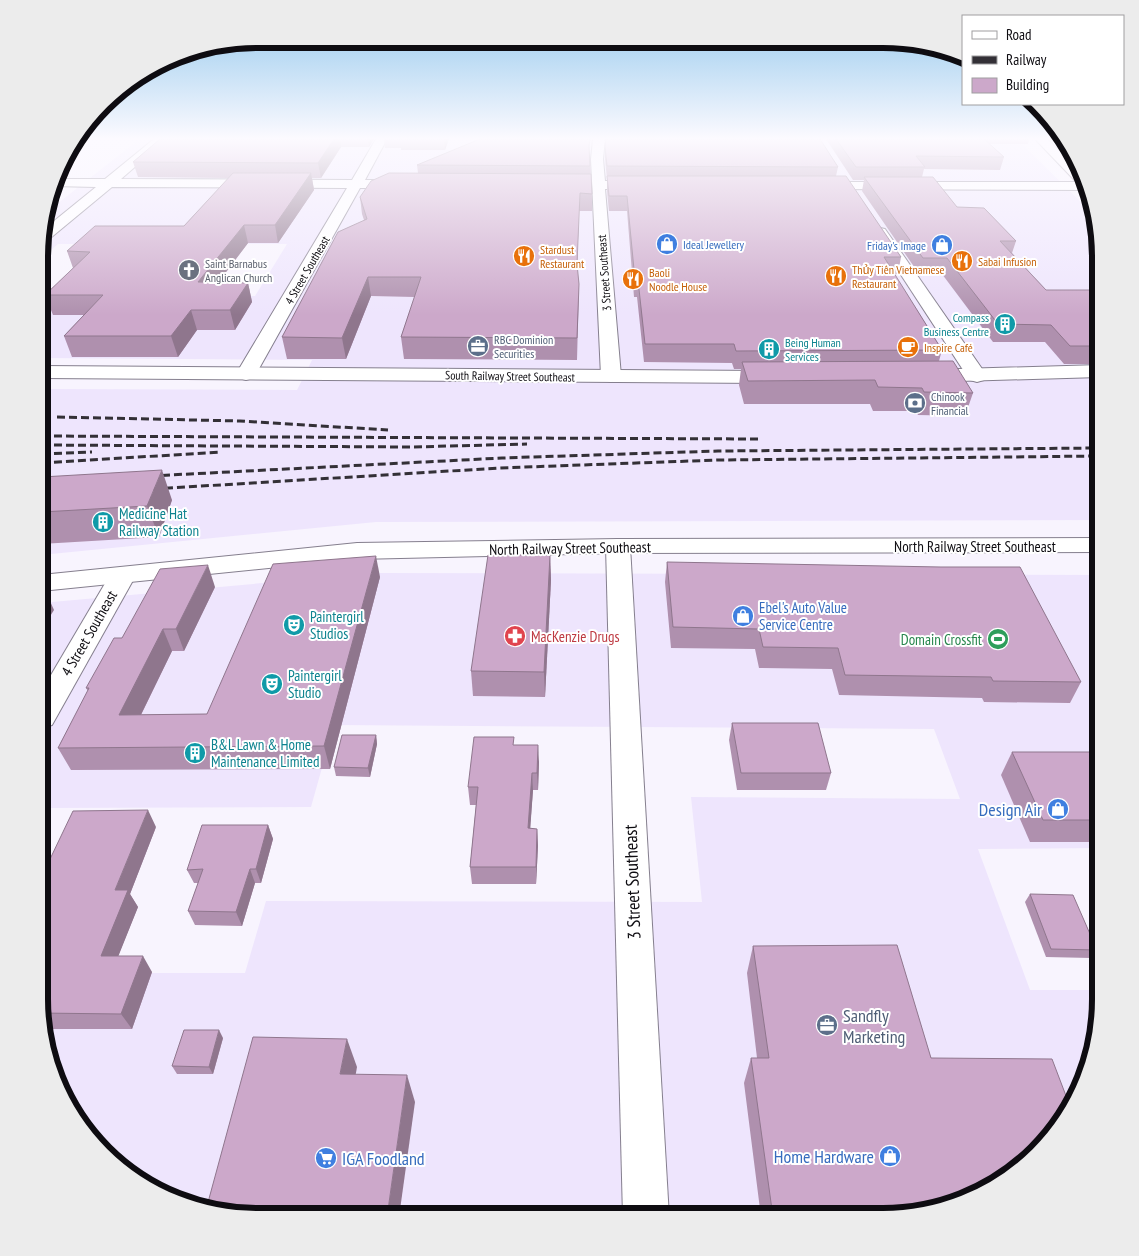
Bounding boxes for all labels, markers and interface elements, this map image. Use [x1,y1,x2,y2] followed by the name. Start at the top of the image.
[962,15,1124,105] legend
[1006,25,1032,44] text: Road
[1006,50,1047,69] text: Railway
[1006,75,1049,94] text: Building
[655,232,679,256] shop icon: Ideal Jewellery
[281,233,333,307] street label: 4 Street Southeast
[930,233,954,257] shop icon: Friday's Image
[594,234,614,312] street label: 3 Street Southeast
[683,237,745,252] place label: Ideal Jewellery
[867,238,926,253] place label: Friday's Image
[540,242,585,271] place label: Stardust Restaurant
[512,244,536,268] restaurant icon: Stardust Restaurant
[950,249,974,273] restaurant icon: Sabai Infusion
[978,254,1037,269] place label: Sabai Infusion
[205,256,272,285] place label: Saint Barnabus Anglican Church
[177,258,201,282] church icon: Saint Barnabus Anglican Church
[852,262,944,291] place label: Thủy Tiên Vietnamese Restaurant
[824,264,848,288] restaurant icon: Thủy Tiên Vietnamese Restaurant
[649,265,707,294] place label: Baoli Noodle House
[621,267,645,291] restaurant icon: Baoli Noodle House
[924,310,989,339] place label: Compass Business Centre
[993,312,1017,336] building icon: Compass Business Centre
[494,332,553,361] place label: RBC Dominion Securities
[466,334,490,358] office icon: RBC Dominion Securities
[785,335,841,364] place label: Being Human Services
[896,335,920,359] cafe icon: Inspire Café
[757,337,781,361] building icon: Being Human Services
[924,340,973,355] place label: Inspire Café
[445,367,576,385] street label: South Railway Street Southeast
[931,389,969,418] place label: Chinook Financial
[903,391,927,415] bank icon: Chinook Financial
[119,504,199,540] place label: Medicine Hat Railway Station
[91,510,115,534] building icon: Medicine Hat Railway Station
[489,537,651,559] street label: North Railway Street Southeast
[894,537,1056,556] street label: North Railway Street Southeast
[57,587,121,679] street label: 4 Street Southeast
[759,598,847,634] place label: Ebel's Auto Value Service Centre
[731,604,755,628] shop icon: Ebel's Auto Value Service Centre
[310,607,364,643] place label: Paintergirl Studios
[282,613,306,637] theatre icon: Paintergirl Studios
[503,624,527,648] pharmacy icon: MacKenzie Drugs
[531,627,620,646] place label: MacKenzie Drugs
[986,627,1010,651] sports icon: Domain Crossfit
[901,630,982,649] place label: Domain Crossfit
[288,666,342,702] place label: Paintergirl Studio
[260,672,284,696] theatre icon: Paintergirl Studio
[211,735,319,771] place label: B&L Lawn & Home Maintenance Limited
[183,741,207,765] building icon: B&L Lawn & Home Maintenance Limited
[1046,797,1070,821] shop icon: Design Air
[979,798,1042,821] place label: Design Air
[619,824,645,940] street label: 3 Street Southeast
[843,1004,905,1048] place label: Sandfly Marketing
[815,1013,839,1037] office icon: Sandfly Marketing
[878,1144,902,1168] shop icon: Home Hardware
[774,1145,874,1168] place label: Home Hardware
[314,1146,338,1170] supermarket icon: IGA Foodland
[342,1147,425,1170] place label: IGA Foodland

